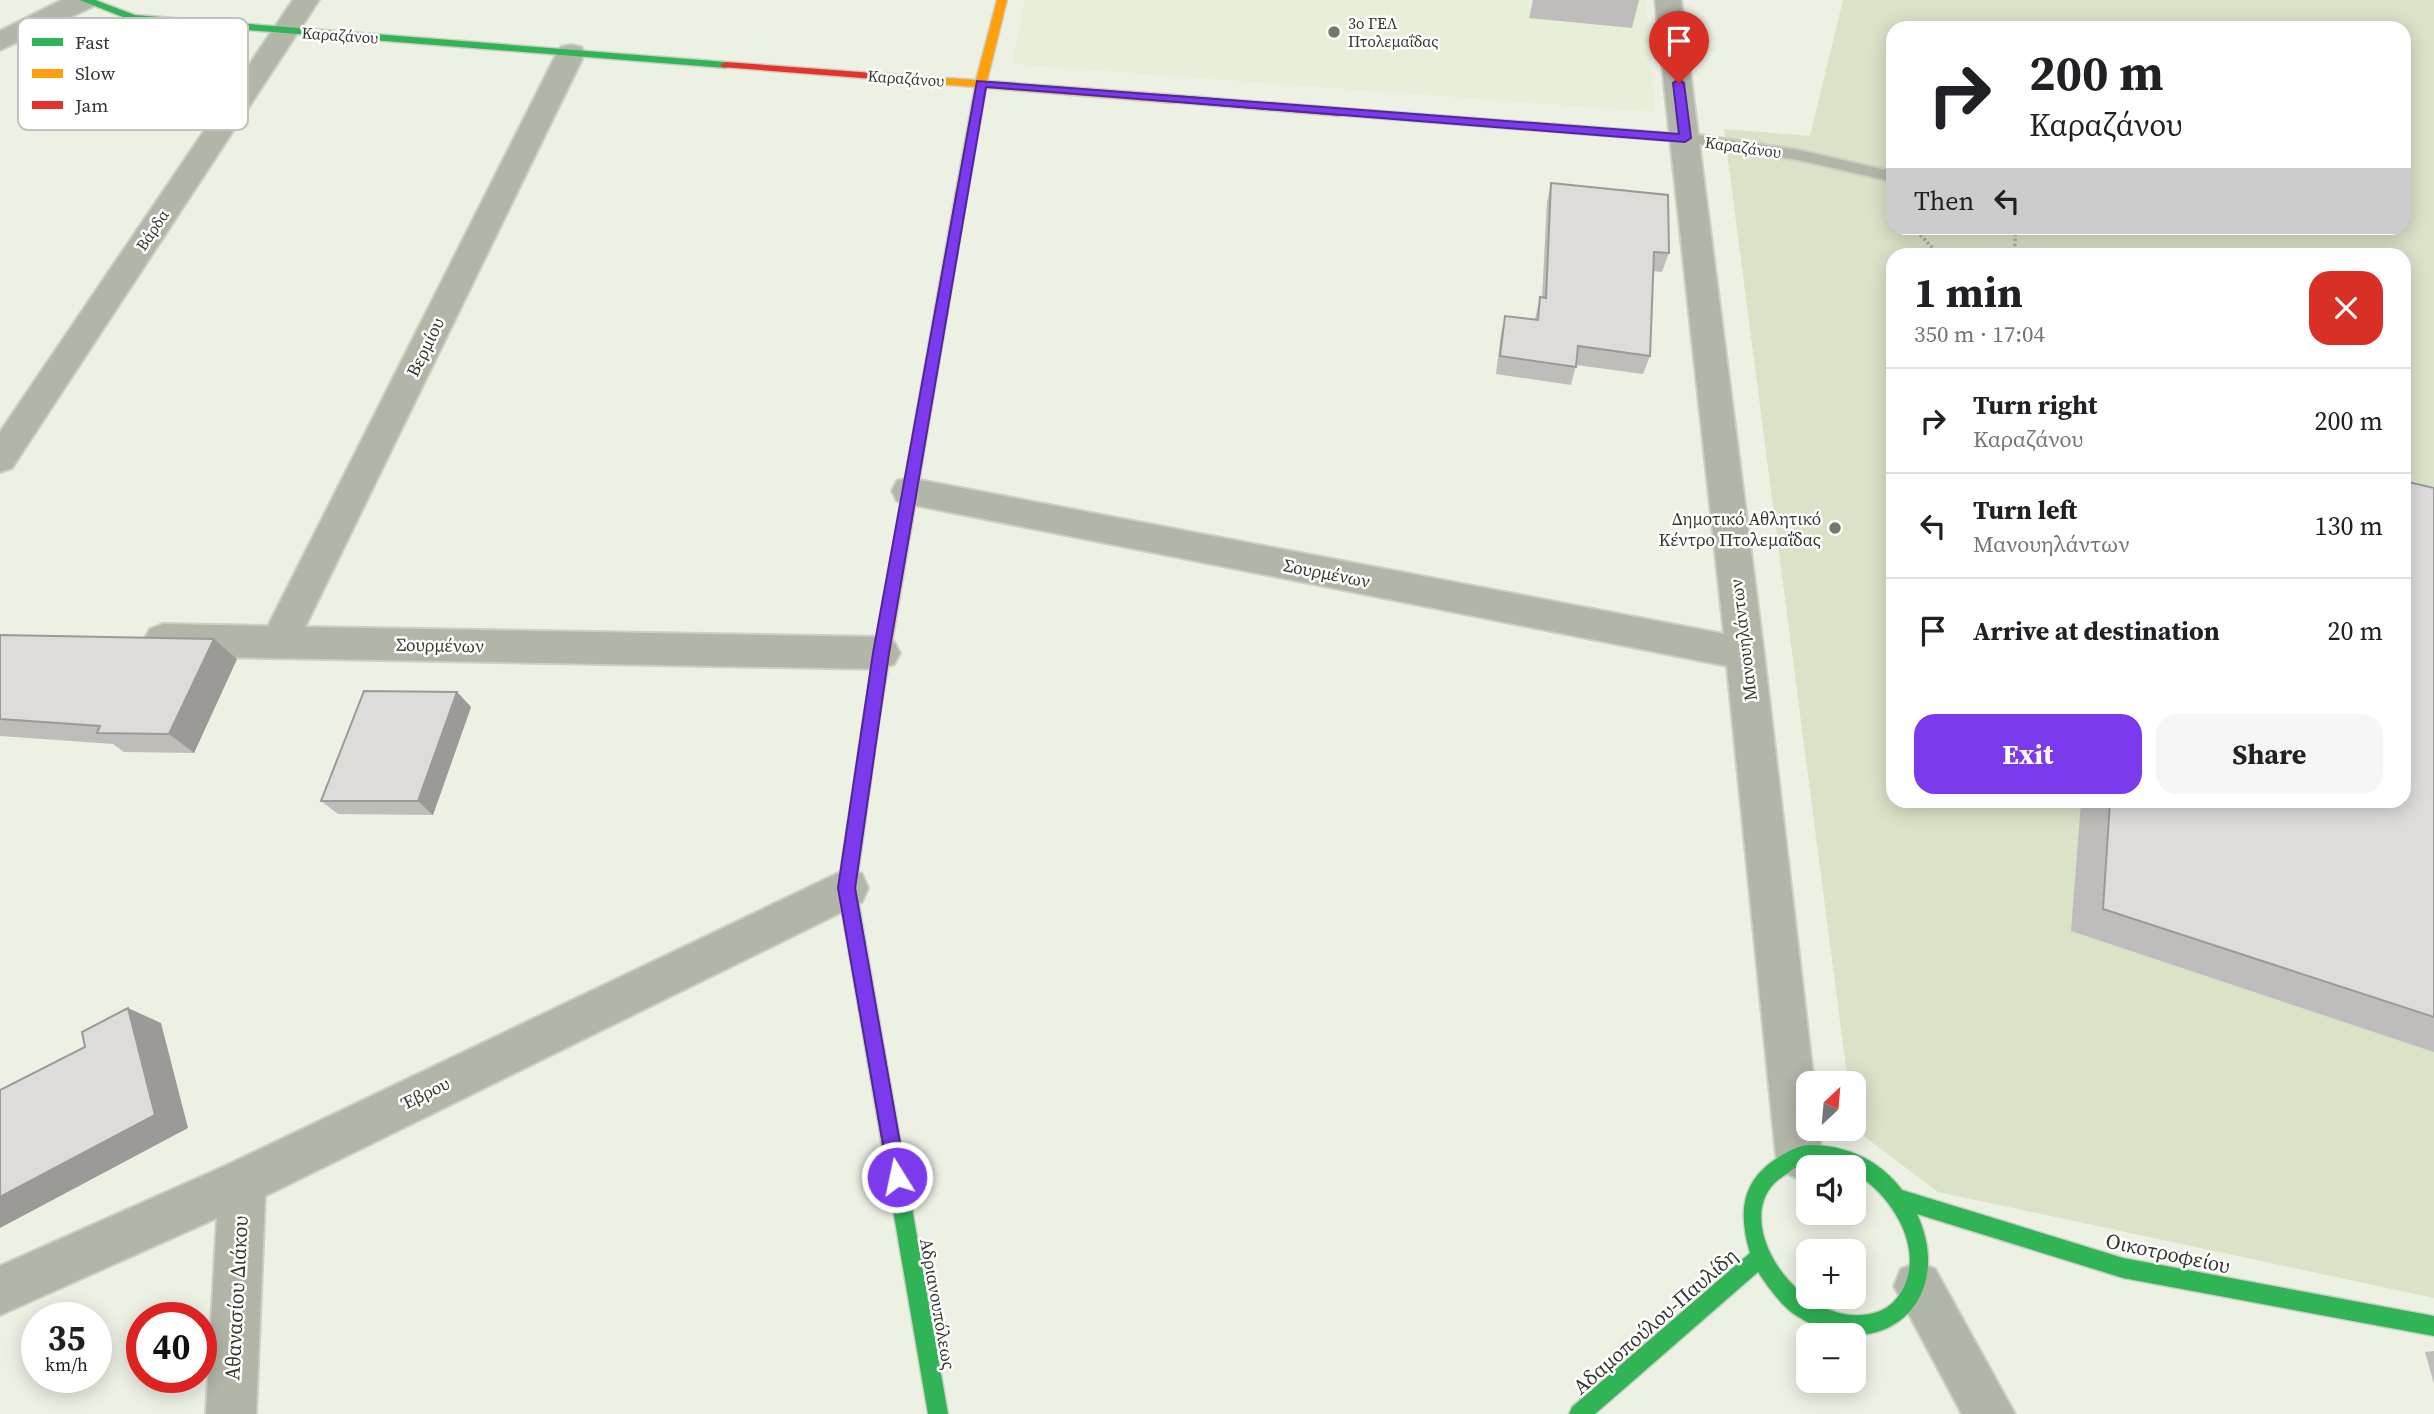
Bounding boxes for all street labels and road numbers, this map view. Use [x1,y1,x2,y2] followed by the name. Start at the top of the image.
[301,21,379,49] street label: Καραζάνου
[867,64,945,92] street label: Καραζάνου
[1703,131,1783,163] street label: Καραζάνου
[130,205,174,255] street label: Βάρδα
[400,313,450,381] street label: Βερμίου
[1282,552,1373,594] street label: Σουρμένων
[1723,578,1763,702] street label: Μανουηλάντων
[396,632,484,658] street label: Σουρμένων
[395,1070,454,1116] street label: Έβρου
[217,1215,255,1381] street label: Αθανασίου Διάκου
[2103,1226,2233,1280] street label: Οικοτροφείου
[914,1236,962,1372] street label: Αδριανουπόλεως
[1566,1241,1744,1401] street label: Αδαμοπούλου-Παυλίδη

